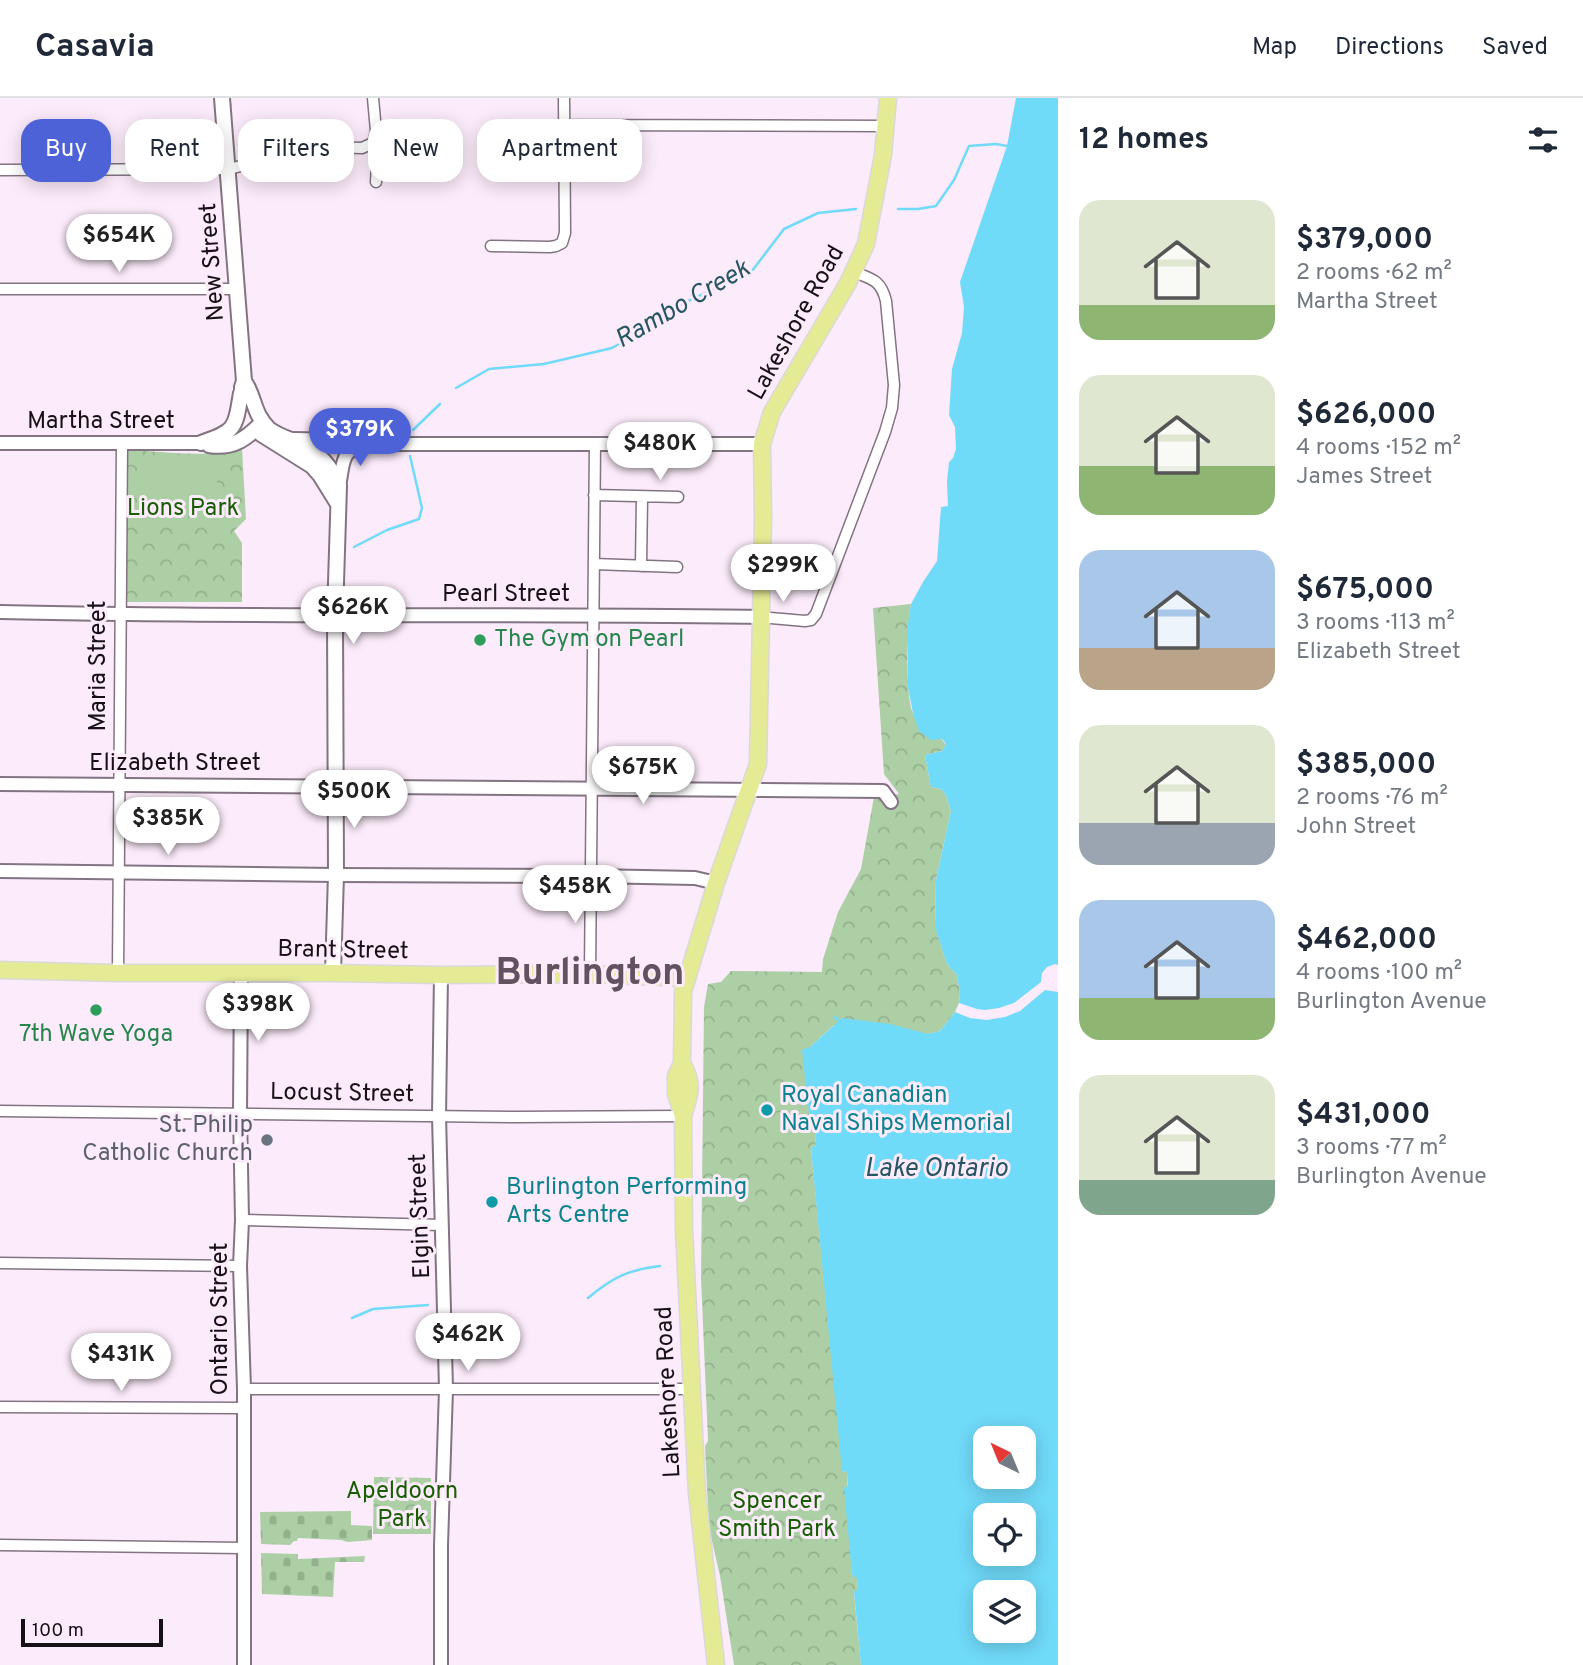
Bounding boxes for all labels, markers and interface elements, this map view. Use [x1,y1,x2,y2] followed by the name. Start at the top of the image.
[35,27,155,69] text: Casavia
[1252,33,1297,63] text: Map
[1335,33,1444,63] text: Directions
[1482,33,1548,63] text: Saved
[21,119,111,182] chip: Buy
[125,119,224,182] chip: Rent
[238,119,354,182] chip: Filters
[368,119,463,182] chip: New
[477,119,642,182] chip: Apartment
[1524,121,1562,159] icon: filters
[1079,122,1209,159] text: 12 homes
[194,202,232,322] street label: New Street
[70,214,168,274] pin: $654K
[82,222,156,251] text: $654K
[1296,222,1433,259] text: $379,000
[1135,228,1219,312] icon: home
[742,241,852,405] street label: Lakeshore Road
[610,253,757,357] water label: Rambo Creek
[1296,259,1452,288] text: 2 rooms · 62 m²
[1296,288,1438,317] text: Martha Street
[1296,397,1436,434] text: $626,000
[1135,403,1219,487] icon: home
[27,407,175,437] street label: Martha Street
[311,408,409,468] pin: $379K
[325,416,395,445] text: $379K
[611,422,709,482] pin: $480K
[623,430,697,459] text: $480K
[1296,434,1461,463] text: 4 rooms · 152 m²
[1296,463,1432,492] text: James Street
[127,494,239,524] park label: Lions Park
[734,545,832,604] pin: $299K
[747,552,819,581] text: $299K
[1296,572,1434,609] text: $675,000
[1135,578,1219,662] icon: home
[442,580,570,610] street label: Pearl Street
[304,587,402,646] pin: $626K
[317,594,389,623] text: $626K
[84,600,114,732] street label: Maria Street
[1296,609,1455,638] text: 3 rooms · 113 m²
[494,625,684,655] place label: The Gym on Pearl
[472,632,488,648] marker: The Gym on Pearl
[1296,638,1461,667] text: Elizabeth Street
[594,746,692,806] pin: $675K
[1296,747,1436,784] text: $385,000
[89,749,261,779] street label: Elizabeth Street
[1135,753,1219,837] icon: home
[608,754,678,783] text: $675K
[305,770,403,830] pin: $500K
[317,778,391,807] text: $500K
[1296,784,1448,813] text: 2 rooms · 76 m²
[119,798,217,857] pin: $385K
[132,805,204,834] text: $385K
[1296,813,1416,842] text: John Street
[526,866,624,925] pin: $458K
[538,873,612,902] text: $458K
[1296,922,1437,959] text: $462,000
[1135,928,1219,1012] icon: home
[277,935,409,967] street label: Brant Street
[495,950,685,999] district label: Burlington
[1296,959,1462,988] text: 4 rooms · 100 m²
[209,984,307,1043] pin: $398K
[1296,988,1487,1017] text: Burlington Avenue
[222,991,294,1020] text: $398K
[88,1002,104,1018] marker: 7th Wave Yoga
[19,1020,173,1050] place label: 7th Wave Yoga
[270,1078,414,1110] street label: Locust Street
[781,1081,1011,1139] place label: Royal Canadian Naval Ships Memorial
[1296,1097,1430,1134] text: $431,000
[759,1102,775,1118] marker: Royal Canadian Naval Ships Memorial
[1135,1103,1219,1187] icon: home
[82,1111,253,1169] place label: St. Philip Catholic Church
[259,1132,275,1148] marker: St. Philip Catholic Church
[1296,1134,1447,1163] text: 3 rooms · 77 m²
[404,1153,438,1279] street label: Elgin Street
[864,1153,1008,1186] water label: Lake Ontario
[1296,1163,1487,1192] text: Burlington Avenue
[506,1173,747,1231] place label: Burlington Performing Arts Centre
[484,1194,500,1210] marker: Burlington Performing Arts Centre
[206,1243,236,1395] street label: Ontario Street
[650,1305,688,1479] street label: Lakeshore Road
[419,1314,517,1373] pin: $462K
[431,1321,505,1350] text: $462K
[72,1334,170,1393] pin: $431K
[87,1341,155,1370] text: $431K
[973,1426,1036,1489] north arrow
[973,1426,1036,1643] map controls
[346,1477,458,1535] park label: Apeldoorn Park
[718,1487,836,1545] park label: Spencer Smith Park
[973,1503,1036,1566] button: locate
[973,1580,1036,1643] button: layers
[21,1616,163,1648] scale bar
[32,1619,84,1643] text: 100 m

